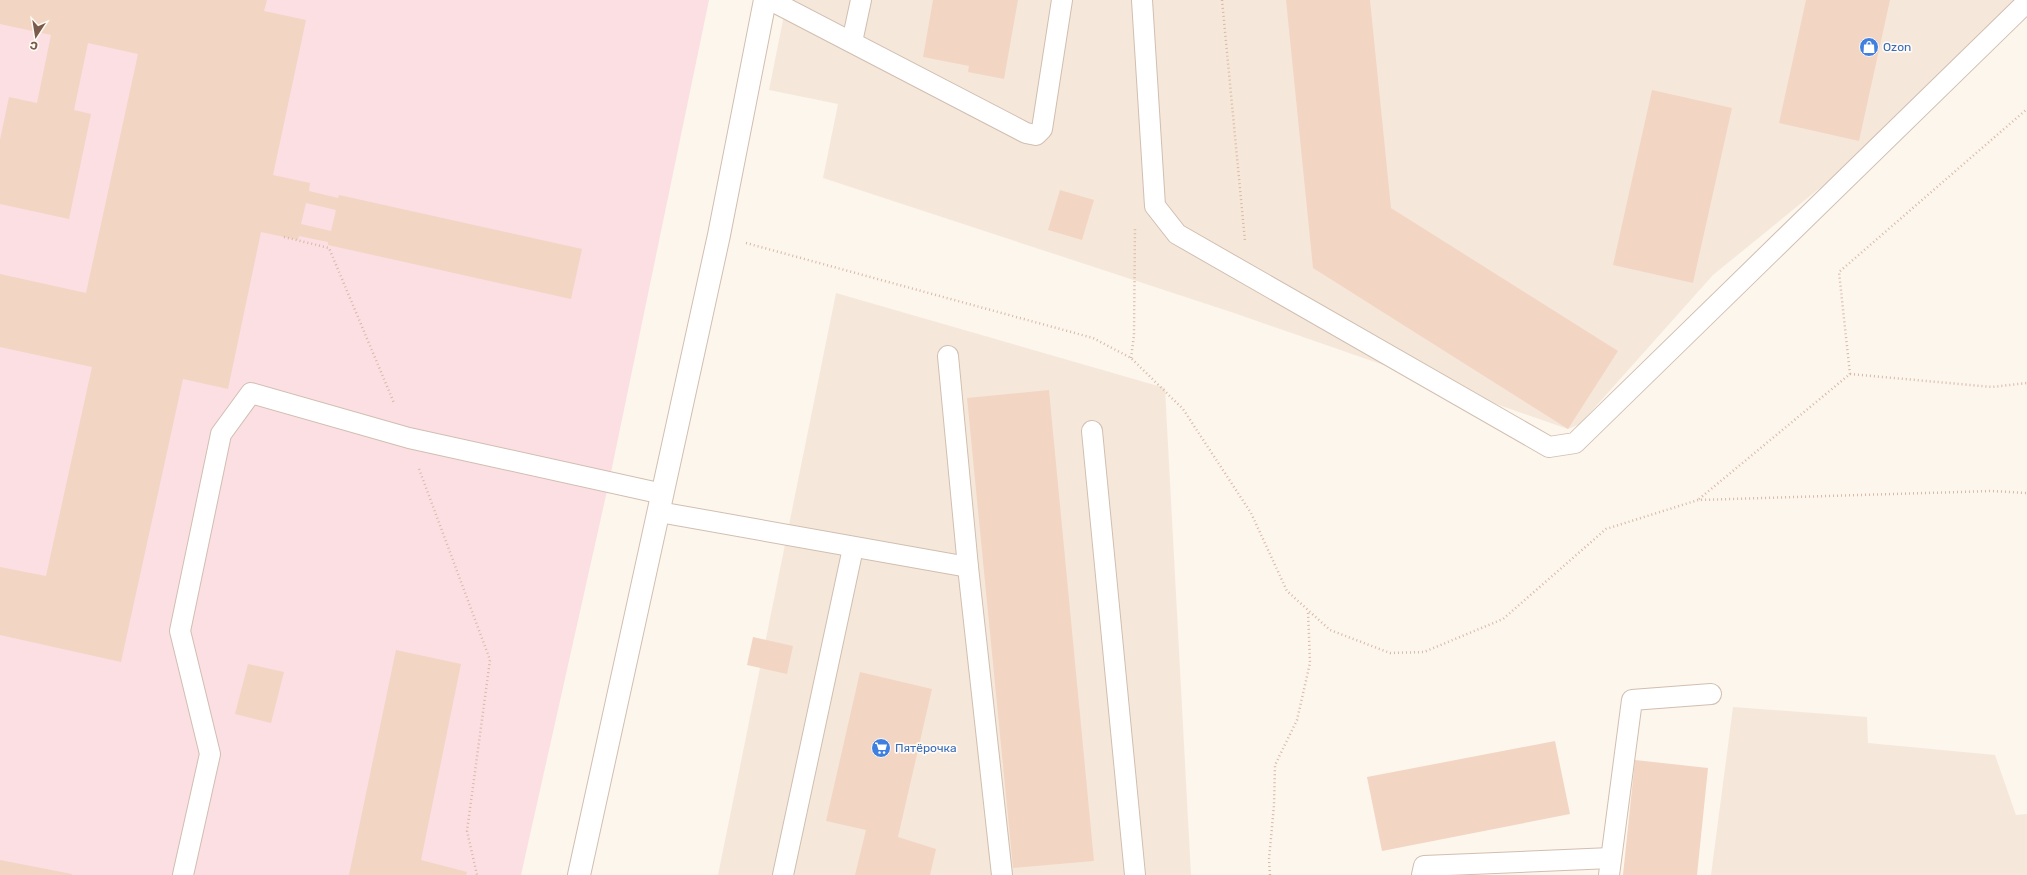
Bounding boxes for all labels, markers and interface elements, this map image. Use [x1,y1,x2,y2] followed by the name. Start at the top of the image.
[16,16,56,56] north arrow
[1858,36,1880,58] shop icon: Ozon
[29,38,39,52] text: С
[1883,40,1911,54] place label: Ozon
[870,737,892,759] supermarket icon: Пятёрочка
[895,741,957,755] place label: Пятёрочка

